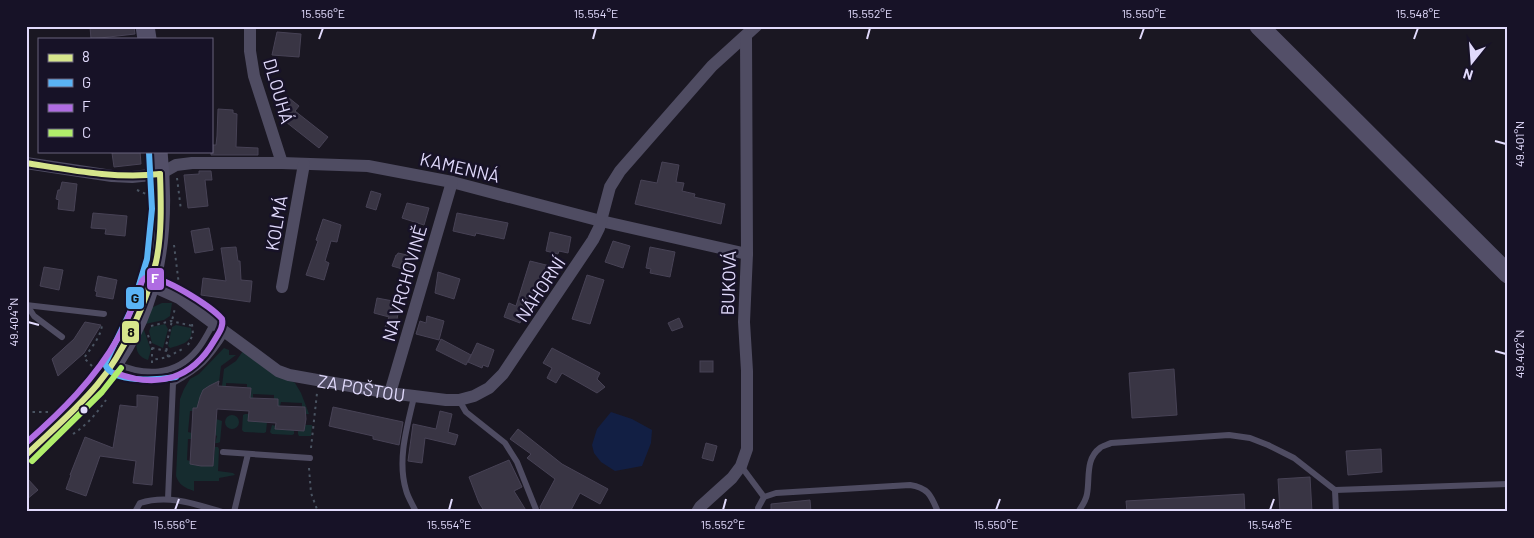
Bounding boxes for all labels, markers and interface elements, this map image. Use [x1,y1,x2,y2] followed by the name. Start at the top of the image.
[301,6,345,20] text: 15.556°E
[574,6,618,20] text: 15.554°E
[848,6,892,20] text: 15.552°E
[1122,6,1166,20] text: 15.550°E
[1396,6,1440,20] text: 15.548°E
[38,38,212,152] legend
[1446,38,1496,88] north arrow
[82,47,90,65] text: 8
[259,56,299,126] street label: DLOUHÁ
[1461,65,1475,84] text: N
[82,73,91,91] text: G
[82,97,91,115] text: F
[1512,121,1526,167] text: 49.401°N
[82,123,91,141] text: C
[418,147,502,187] street label: KAMENNÁ
[260,193,292,252] street label: KOLMÁ
[377,222,431,344] street label: NA VRCHOVINĚ
[716,250,740,316] street label: BUKOVÁ
[510,252,570,326] street label: NÁHORNÍ
[146,267,165,291] line badge: F
[151,269,159,286] text: F
[125,286,145,310] line badge: G
[131,289,139,306] text: G
[6,298,20,346] text: 49.404°N
[121,320,140,344] line badge: 8
[127,323,135,340] text: 8
[1512,330,1526,378] text: 49.402°N
[316,369,407,406] street label: ZA POŠTOU
[79,405,89,415] unlabelled marker
[153,517,197,531] text: 15.556°E
[427,517,471,531] text: 15.554°E
[701,517,745,531] text: 15.552°E
[974,517,1018,531] text: 15.550°E
[1248,517,1292,531] text: 15.548°E

